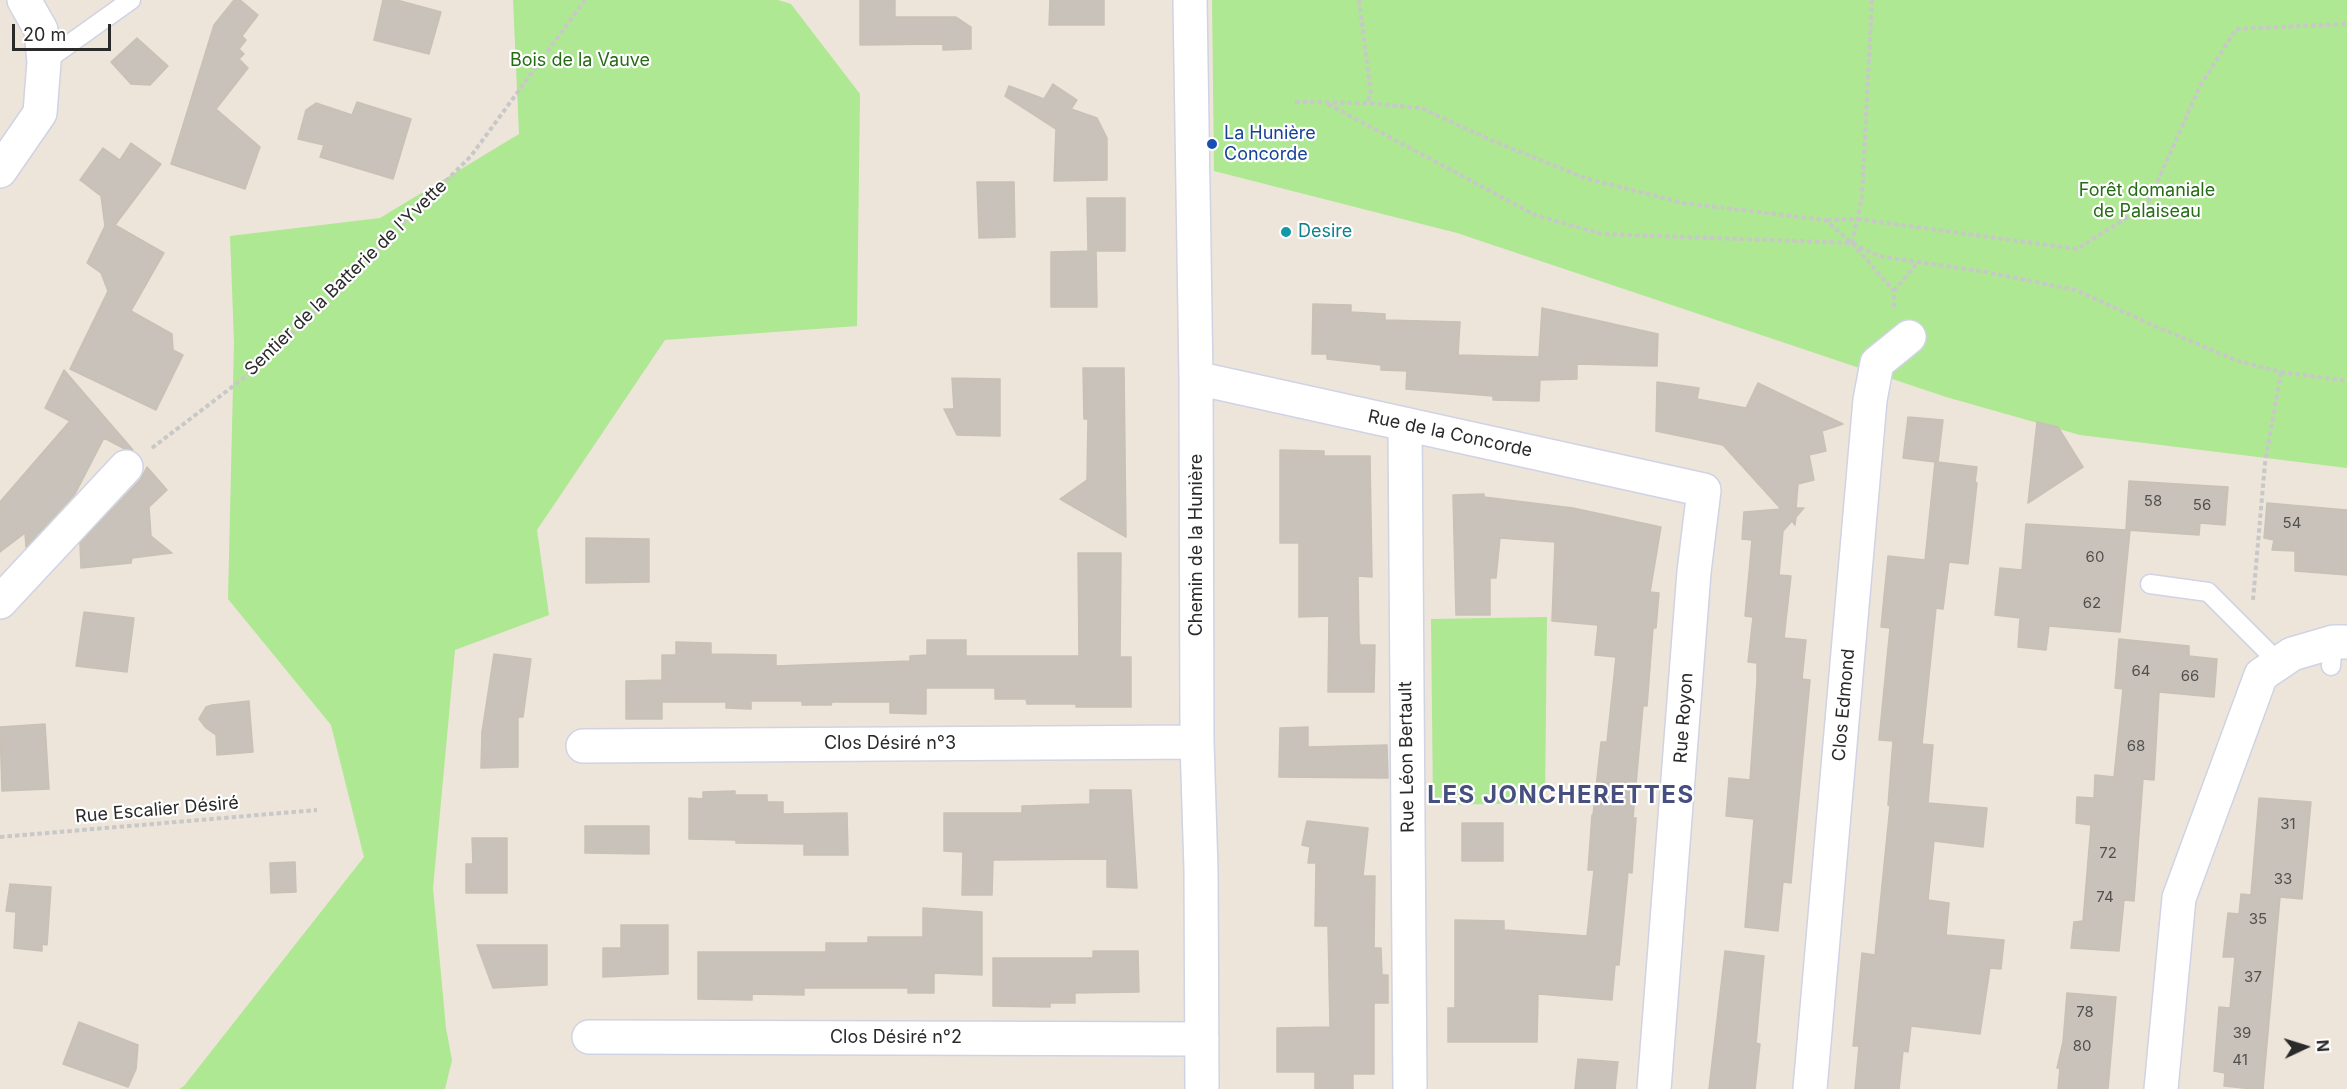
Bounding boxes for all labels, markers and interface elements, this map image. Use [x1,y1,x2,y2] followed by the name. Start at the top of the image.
[15,12,114,50] scale bar
[23,24,66,45] text: 20 m
[510,50,650,72] park label: Bois de la Vauve
[1224,123,1316,166] place label: La Hunière Concorde
[1205,137,1219,151] marker: La Hunière Concorde
[241,176,451,380] street label: Sentier de la Batterie de l'Yvette
[2079,180,2215,222] park label: Forêt domaniale de Palaiseau
[1298,221,1352,243] place label: Desire
[1279,225,1293,239] marker: Desire
[1366,406,1534,462] street label: Rue de la Concorde
[1186,454,1208,636] street label: Chemin de la Hunière
[2144,492,2162,510] house number: 58
[2193,496,2211,514] house number: 56
[2283,514,2301,532] house number: 54
[2086,548,2104,566] house number: 60
[2083,594,2101,612] house number: 62
[1828,648,1860,762] street label: Clos Edmond
[2132,662,2150,680] house number: 64
[2181,667,2199,685] house number: 66
[1670,672,1698,764] street label: Rue Royon
[1395,681,1419,833] street label: Rue Léon Bertault
[824,733,956,755] street label: Clos Désiré n°3
[2127,737,2145,755] house number: 68
[1427,782,1695,810] district label: LES JONCHERETTES
[74,792,240,828] street label: Rue Escalier Désiré
[2280,815,2296,833] house number: 31
[2099,844,2117,862] house number: 72
[2274,870,2292,888] house number: 33
[2096,888,2114,906] house number: 74
[2249,910,2267,928] house number: 35
[2244,968,2262,986] house number: 37
[2076,1003,2094,1021] house number: 78
[2275,1017,2335,1077] north arrow
[2233,1024,2251,1042] house number: 39
[830,1027,962,1049] street label: Clos Désiré n°2
[2073,1037,2091,1055] house number: 80
[2313,1039,2333,1053] text: N
[2232,1051,2248,1069] house number: 41

